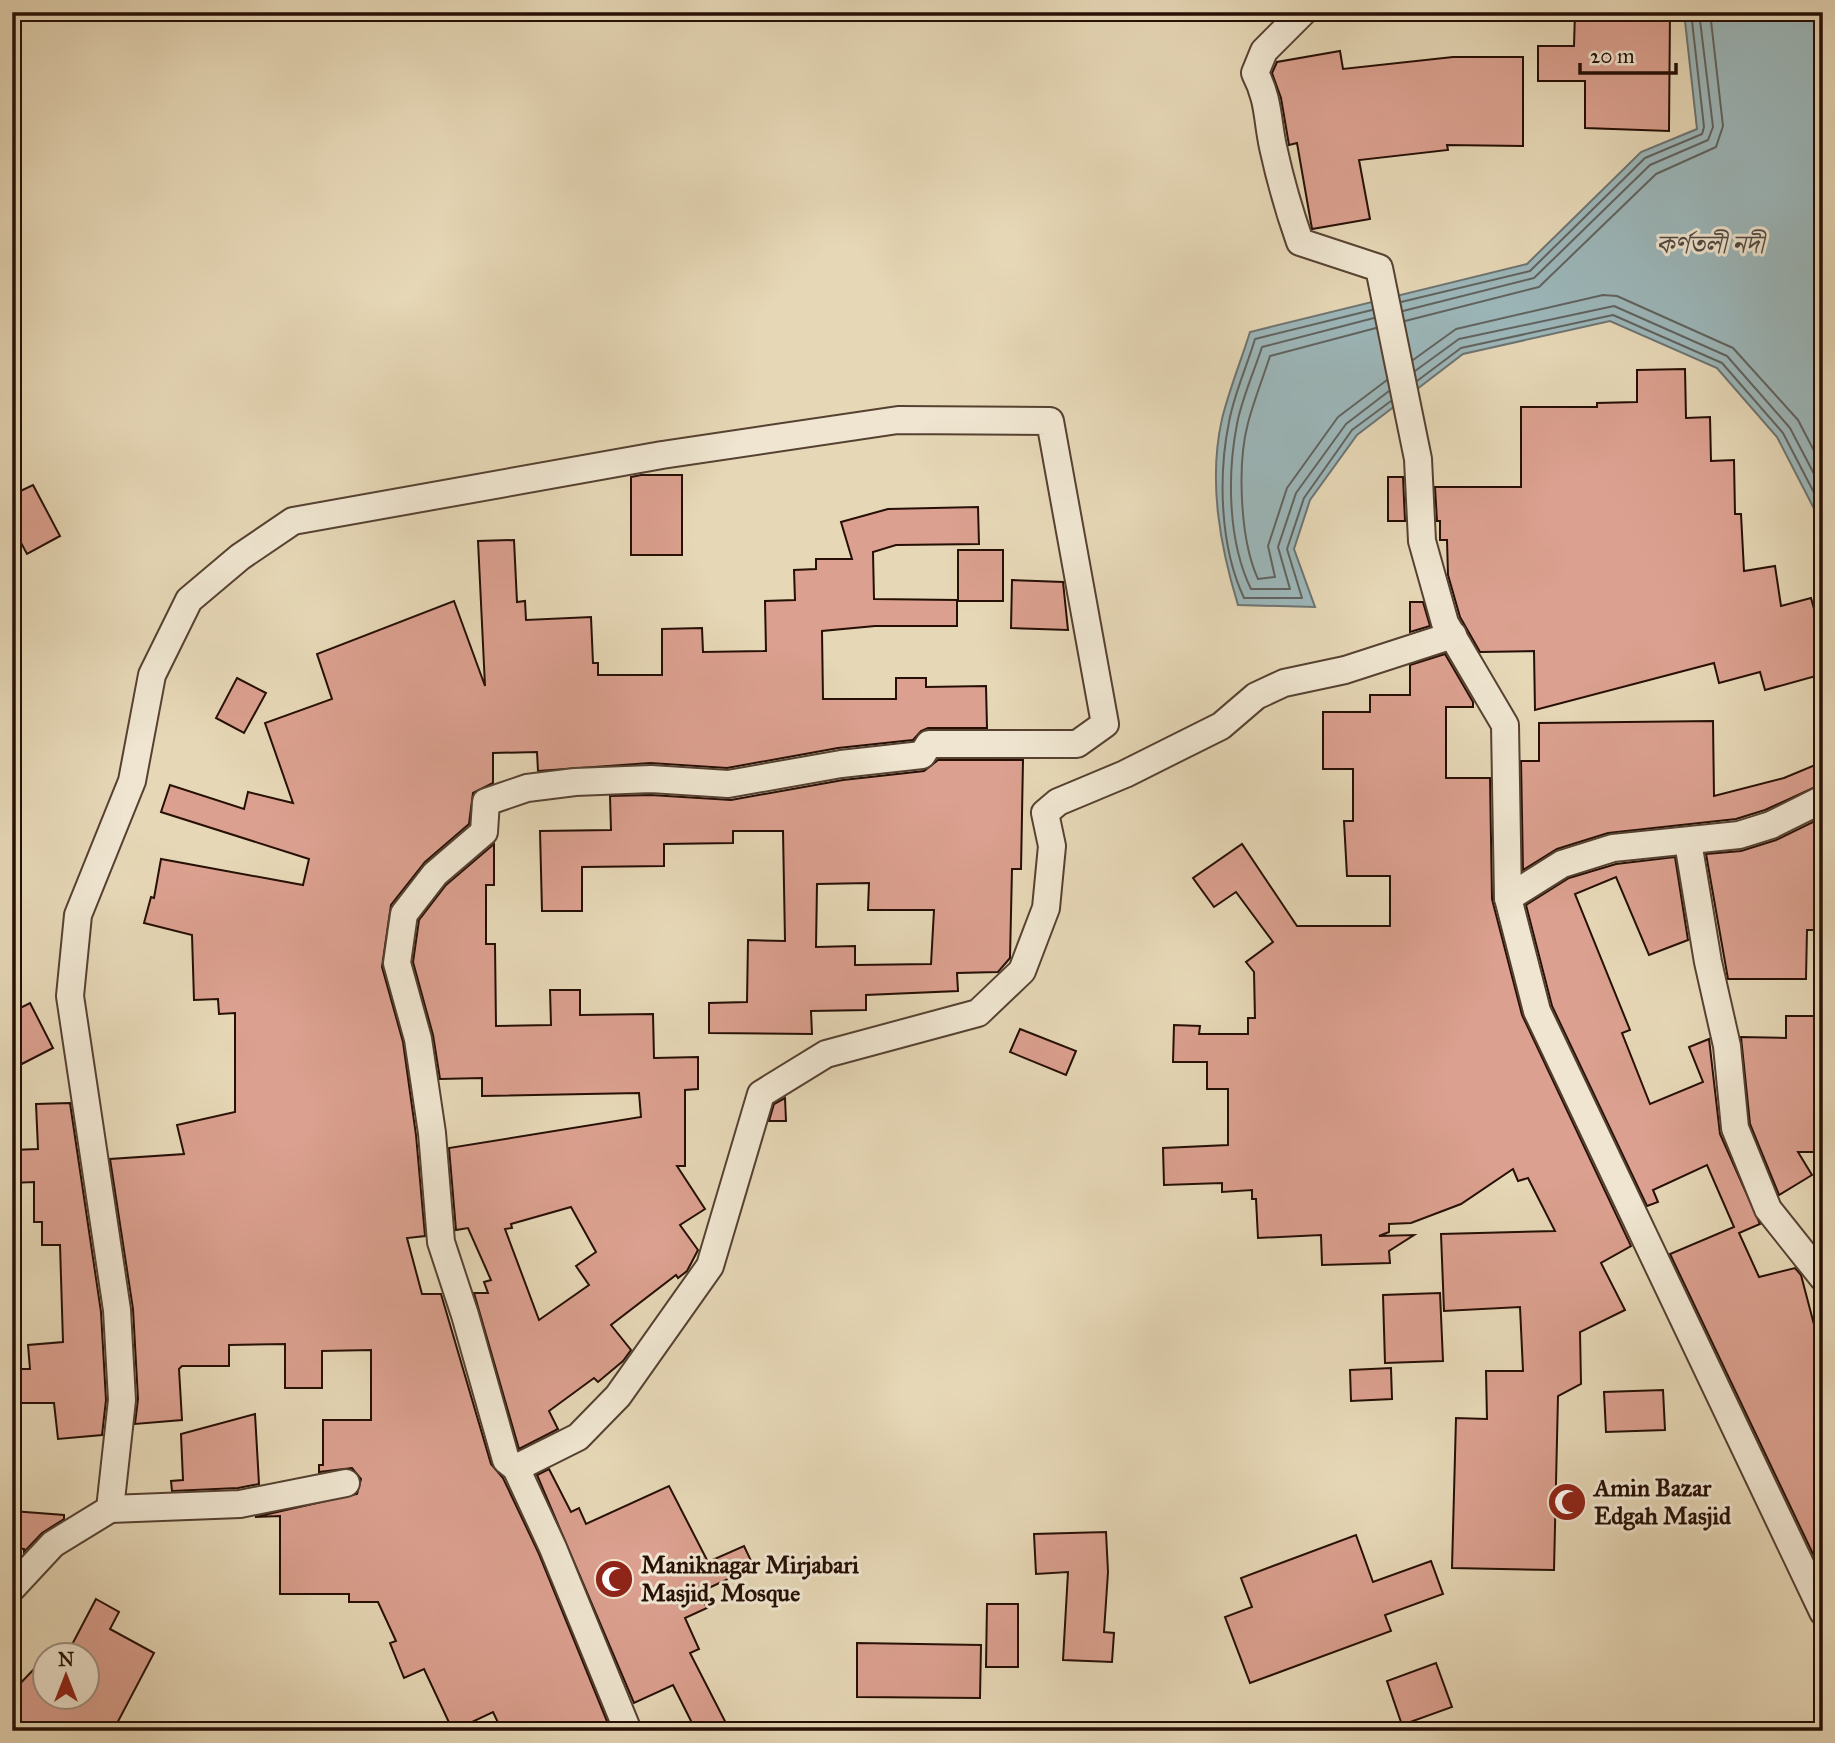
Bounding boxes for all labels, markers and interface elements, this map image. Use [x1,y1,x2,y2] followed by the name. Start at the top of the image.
[1580,32,1676,76] scale bar
[1590,43,1635,69] text: 20 m
[1656,228,1767,260] water label: কর্ণতলী নদী
[1592,1473,1732,1531] place label: Amin Bazar Edgah Masjid
[1546,1481,1588,1523] mosque icon: Amin Bazar Edgah Masjid
[641,1550,859,1608] place label: Maniknagar Mirjabari Masjid, Mosque
[593,1558,635,1600] mosque icon: Maniknagar Mirjabari Masjid, Mosque
[32,1642,102,1712] north arrow
[58,1648,74,1671] text: N

